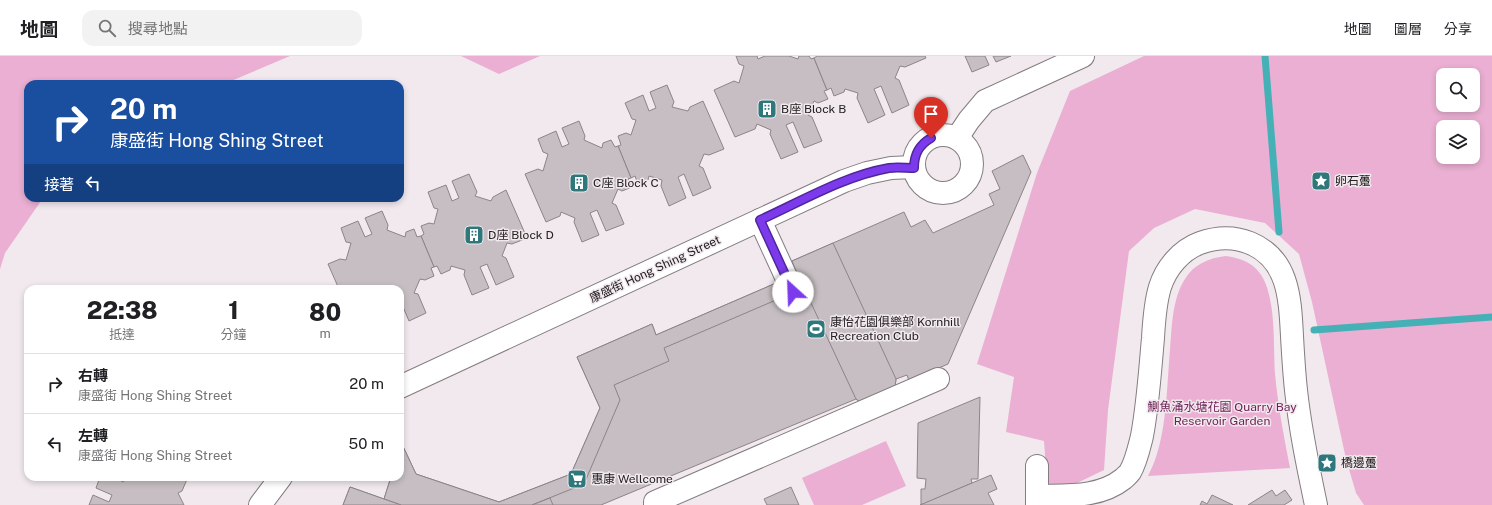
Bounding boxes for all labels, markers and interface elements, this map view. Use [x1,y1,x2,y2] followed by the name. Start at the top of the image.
[82,10,362,46] search box
[96,17,118,39] icon: search
[20,18,58,40] text: 地圖
[128,20,188,37] text: 搜尋地點
[1344,21,1372,37] text: 地圖
[1394,21,1422,37] text: 圖層
[1444,21,1472,37] text: 分享
[1436,68,1480,164] map controls
[1436,68,1480,112] button: search
[110,92,177,125] text: 20 m
[44,96,96,148] icon: right
[914,97,948,138] pin
[756,98,778,120] building icon: B座 Block B
[781,102,846,116] place label: B座 Block B
[920,103,942,125] icon: arrive
[1436,120,1480,164] button: layers
[110,130,324,151] text: 康盛街 Hong Shing Street
[1310,170,1332,192] place icon: 卵石躉
[82,172,104,194] icon: left
[568,172,590,194] building icon: C座 Block C
[1335,174,1371,188] place label: 卵石躉
[44,176,74,193] text: 接著
[593,176,659,190] place label: C座 Block C
[463,224,485,246] building icon: D座 Block D
[488,228,554,242] place label: D座 Block D
[587,232,723,305] street label: 康盛街 Hong Shing Street
[772,271,814,313] position arrow
[87,296,158,324] text: 22:38
[228,296,239,324] text: 1
[309,298,341,326] text: 80
[830,315,961,343] place label: 康怡花園俱樂部 Kornhill Recreation Club
[805,318,827,340] sports icon: 康怡花園俱樂部 Kornhill Recreation Club
[320,326,331,341] text: m
[109,327,135,342] text: 抵達
[220,327,246,342] text: 分鐘
[78,367,108,384] text: 右轉
[44,373,66,395] icon: right
[349,375,384,392] text: 20 m
[78,388,232,403] text: 康盛街 Hong Shing Street
[1147,400,1297,428] park label: 鰂魚涌水塘花園 Quarry Bay Reservoir Garden
[78,427,108,444] text: 左轉
[44,433,66,455] icon: left
[349,435,384,452] text: 50 m
[78,448,232,463] text: 康盛街 Hong Shing Street
[1316,452,1338,474] place icon: 橋邊躉
[1341,456,1377,470] place label: 橋邊躉
[566,468,588,490] supermarket icon: 惠康 Wellcome
[591,472,673,486] place label: 惠康 Wellcome

